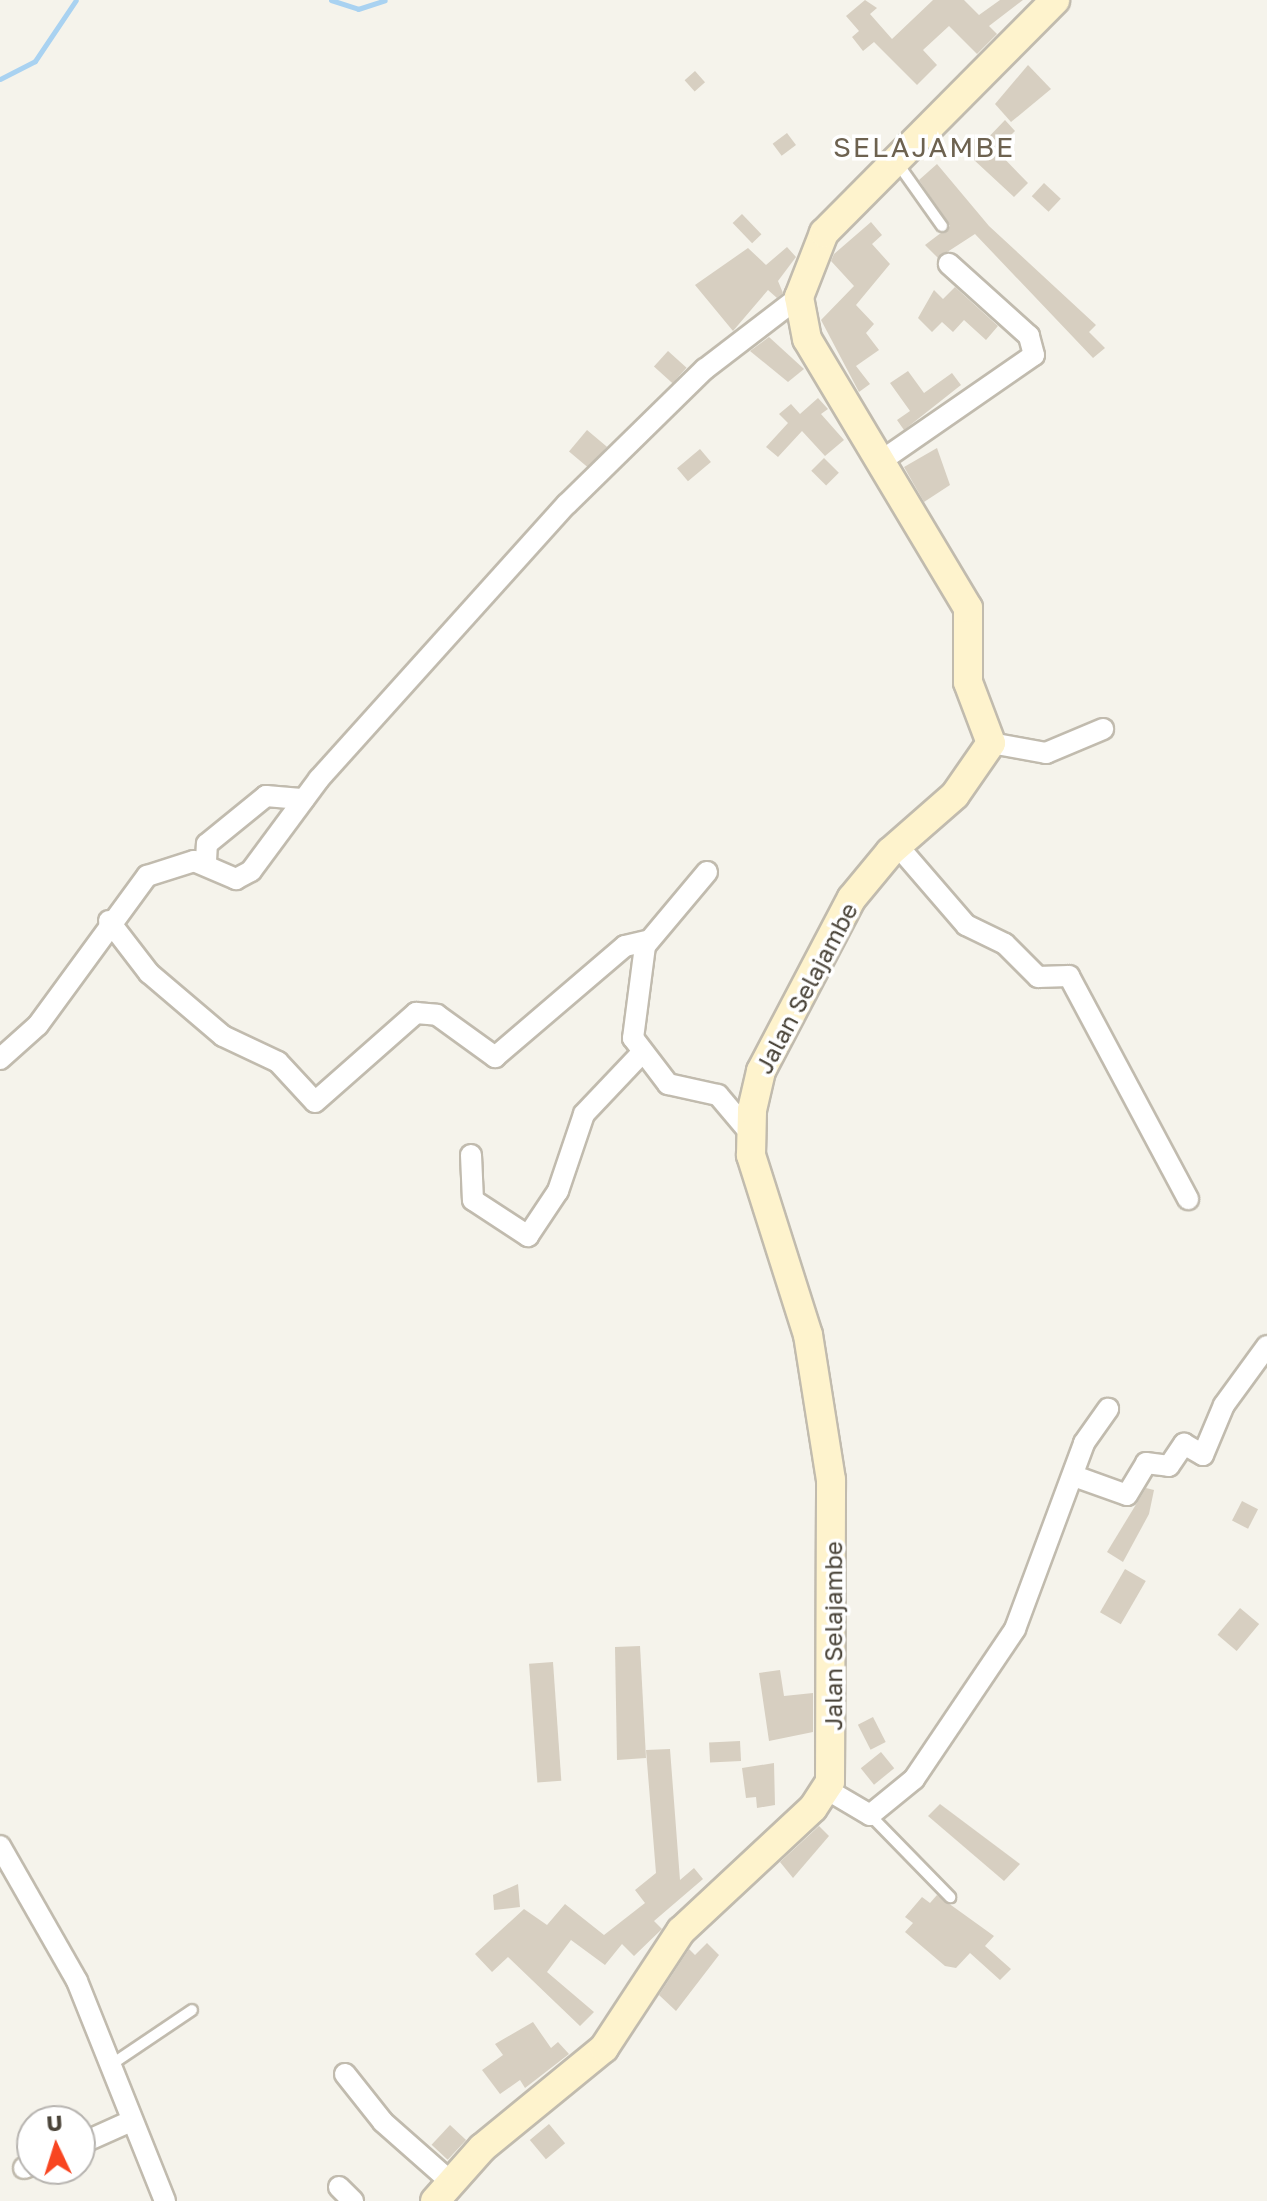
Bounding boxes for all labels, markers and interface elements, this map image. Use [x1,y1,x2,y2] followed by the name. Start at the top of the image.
[833,130,1015,164] district label: SELAJAMBE
[749,898,863,1078] street label: Jalan Selajambe
[819,1541,847,1731] street label: Jalan Selajambe
[16,2105,96,2185] north arrow
[45,2109,63,2137] text: U

